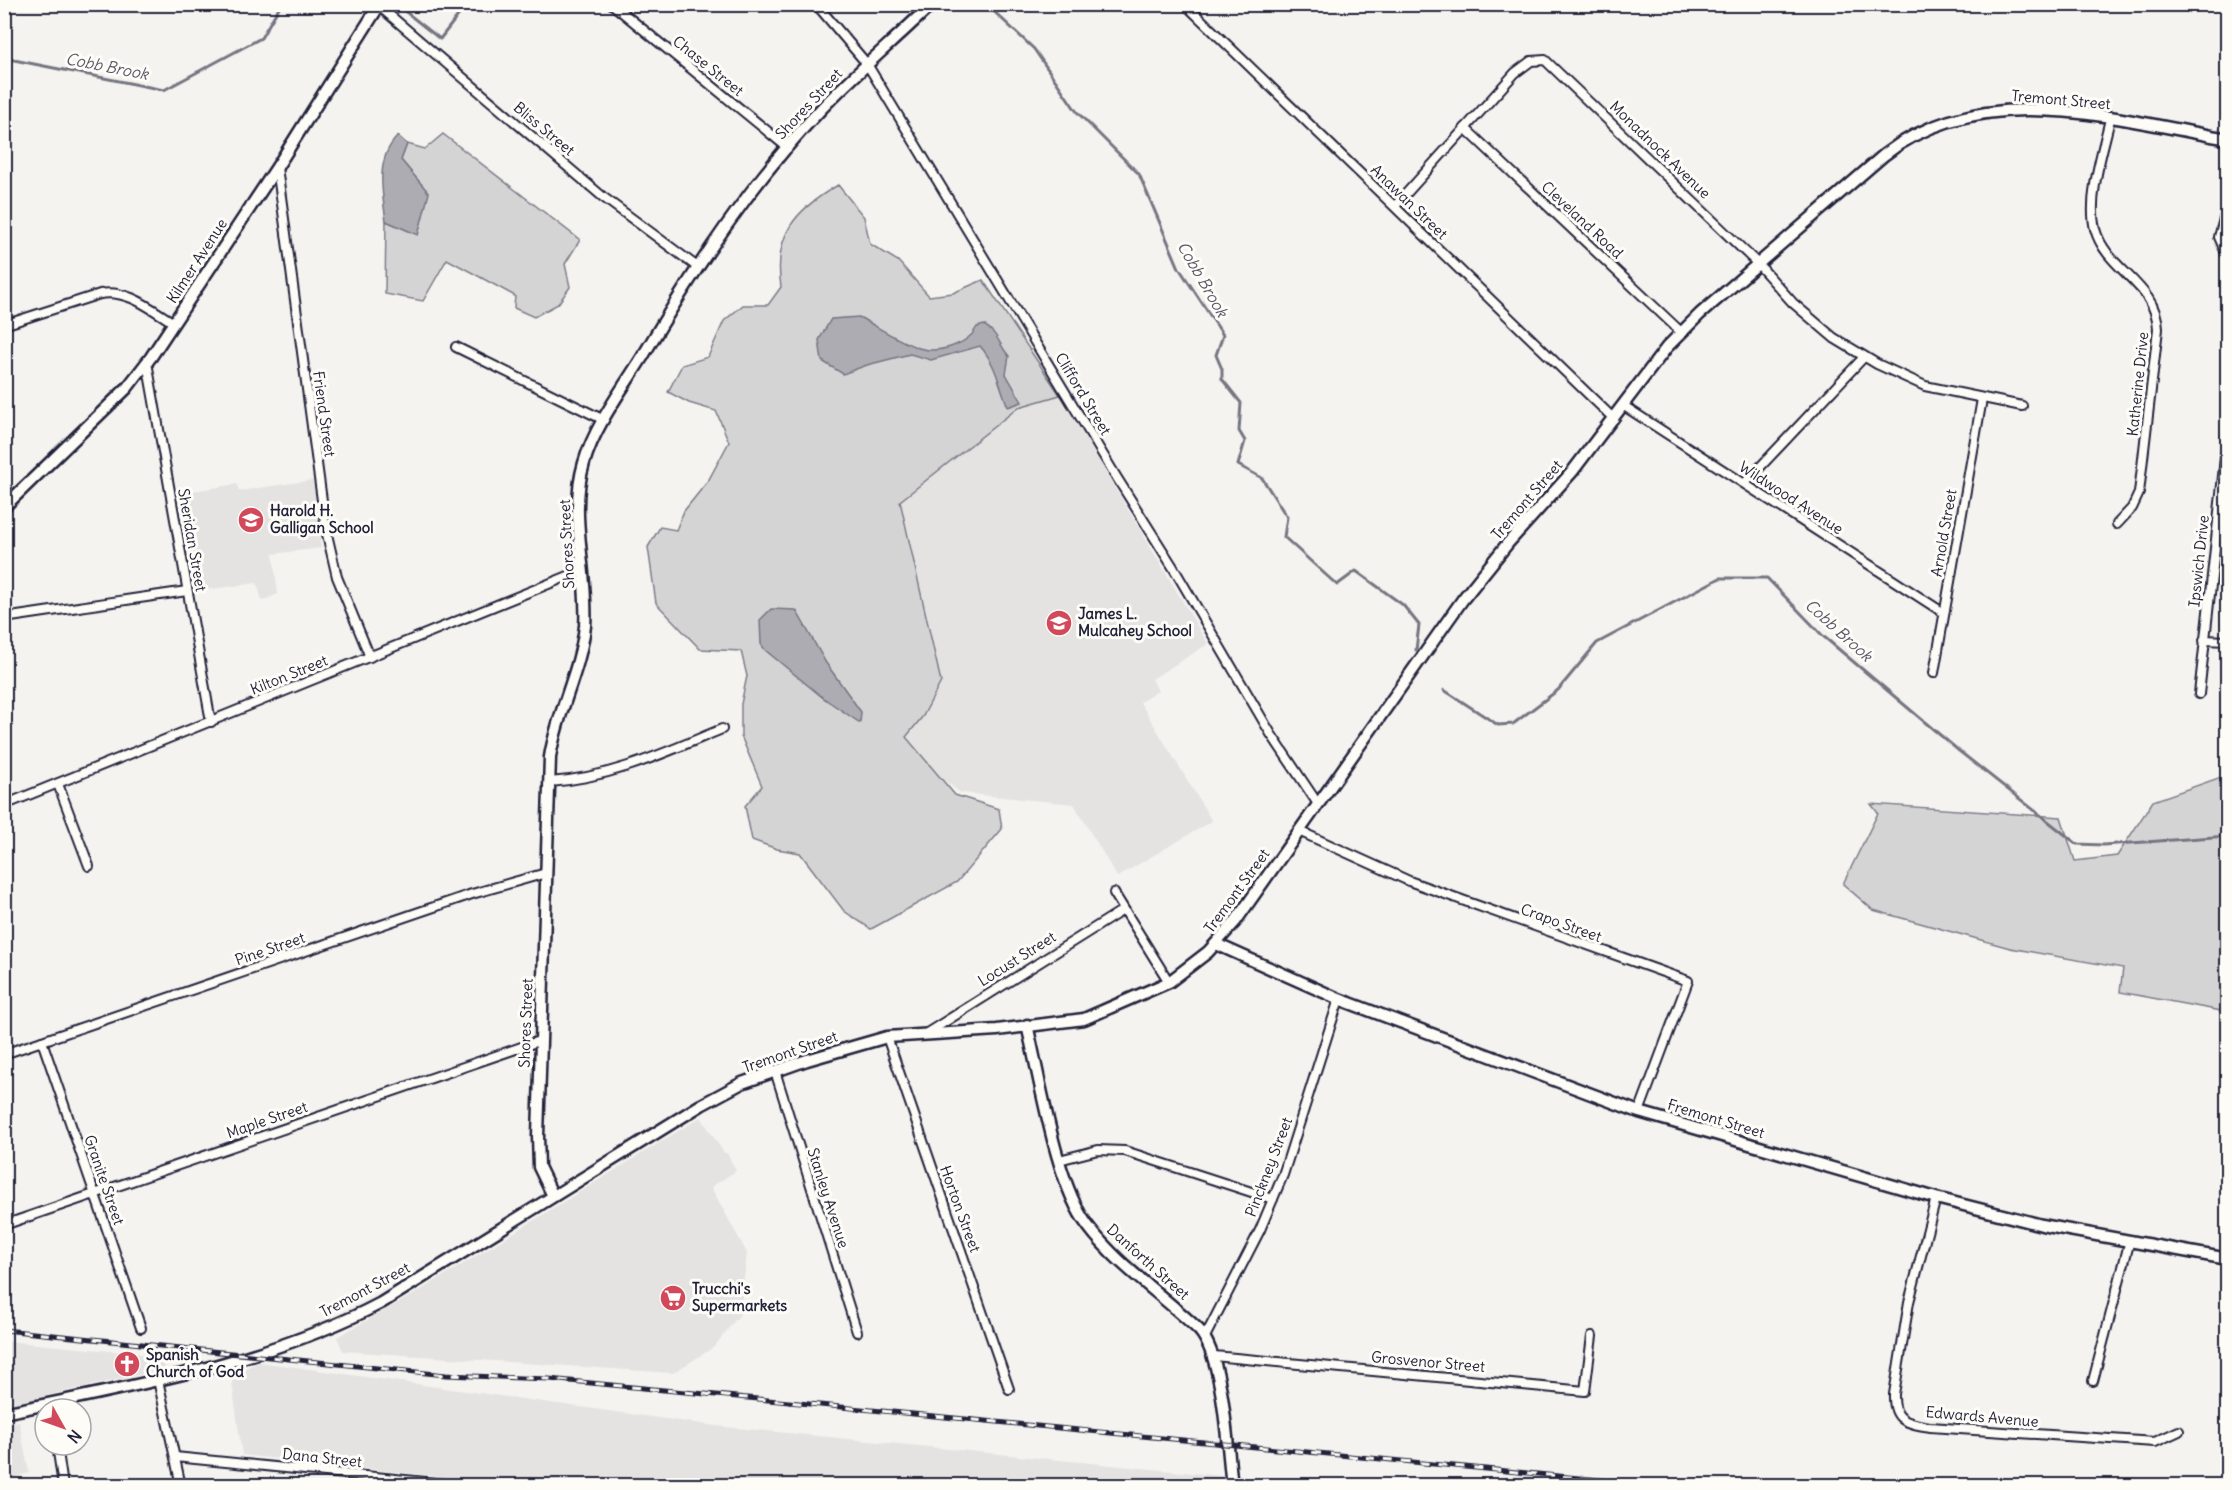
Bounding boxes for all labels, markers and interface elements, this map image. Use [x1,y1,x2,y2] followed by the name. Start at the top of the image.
[669,31,748,100] street label: Chase Street
[64,48,152,84] water label: Cobb Brook
[771,64,846,143] street label: Shores Street
[2011,86,2111,113] street label: Tremont Street
[1606,97,1715,203] street label: Monadnock Avenue
[510,98,579,160] street label: Bliss Street
[1367,160,1452,243] street label: Anawan Street
[1538,177,1627,262] street label: Cleveland Road
[162,215,231,307] street label: Kilmer Avenue
[1173,238,1234,322] water label: Cobb Brook
[2123,331,2152,437] street label: Katherine Drive
[1051,349,1116,439] street label: Clifford Street
[309,370,340,458] street label: Friend Street
[1487,456,1566,543] street label: Tremont Street
[1736,457,1847,538] street label: Wildwood Avenue
[174,487,211,593] street label: Sheridan Street
[1926,488,1961,578] street label: Arnold Street
[555,499,578,589] street label: Shores Street
[270,501,374,538] place label: Harold H. Galligan School
[236,505,266,535] school or university icon: Harold H. Galligan School
[2184,514,2213,608] street label: Ipswich Drive
[1801,595,1878,667] water label: Cobb Brook
[1078,604,1192,641] place label: James L. Mulcahey School
[1044,608,1074,638] school or university icon: James L. Mulcahey School
[247,650,330,699] street label: Kilton Street
[1200,845,1273,936] street label: Tremont Street
[1518,899,1604,946] street label: Crapo Street
[974,927,1059,990] street label: Locust Street
[232,928,307,969] street label: Pine Street
[514,978,537,1068] street label: Shores Street
[740,1026,840,1077] street label: Tremont Street
[1665,1095,1767,1142] street label: Fremont Street
[224,1097,310,1142] street label: Maple Street
[1241,1114,1296,1219] street label: Pinckney Street
[80,1132,129,1227] street label: Granite Street
[803,1145,854,1250] street label: Stanley Avenue
[936,1163,985,1255] street label: Horton Street
[1103,1220,1193,1304] street label: Danforth Street
[316,1258,413,1321] street label: Tremont Street
[692,1279,787,1316] place label: Trucchi's Supermarkets
[658,1283,688,1313] supermarket icon: Trucchi's Supermarkets
[146,1345,244,1381] place label: Spanish Church of God
[1370,1347,1486,1376] street label: Grosvenor Street
[112,1349,142,1379] church icon: Spanish Church of God
[33,1397,93,1457] north arrow
[1925,1402,2039,1431] street label: Edwards Avenue
[63,1426,86,1447] text: N
[281,1444,363,1471] street label: Dana Street

